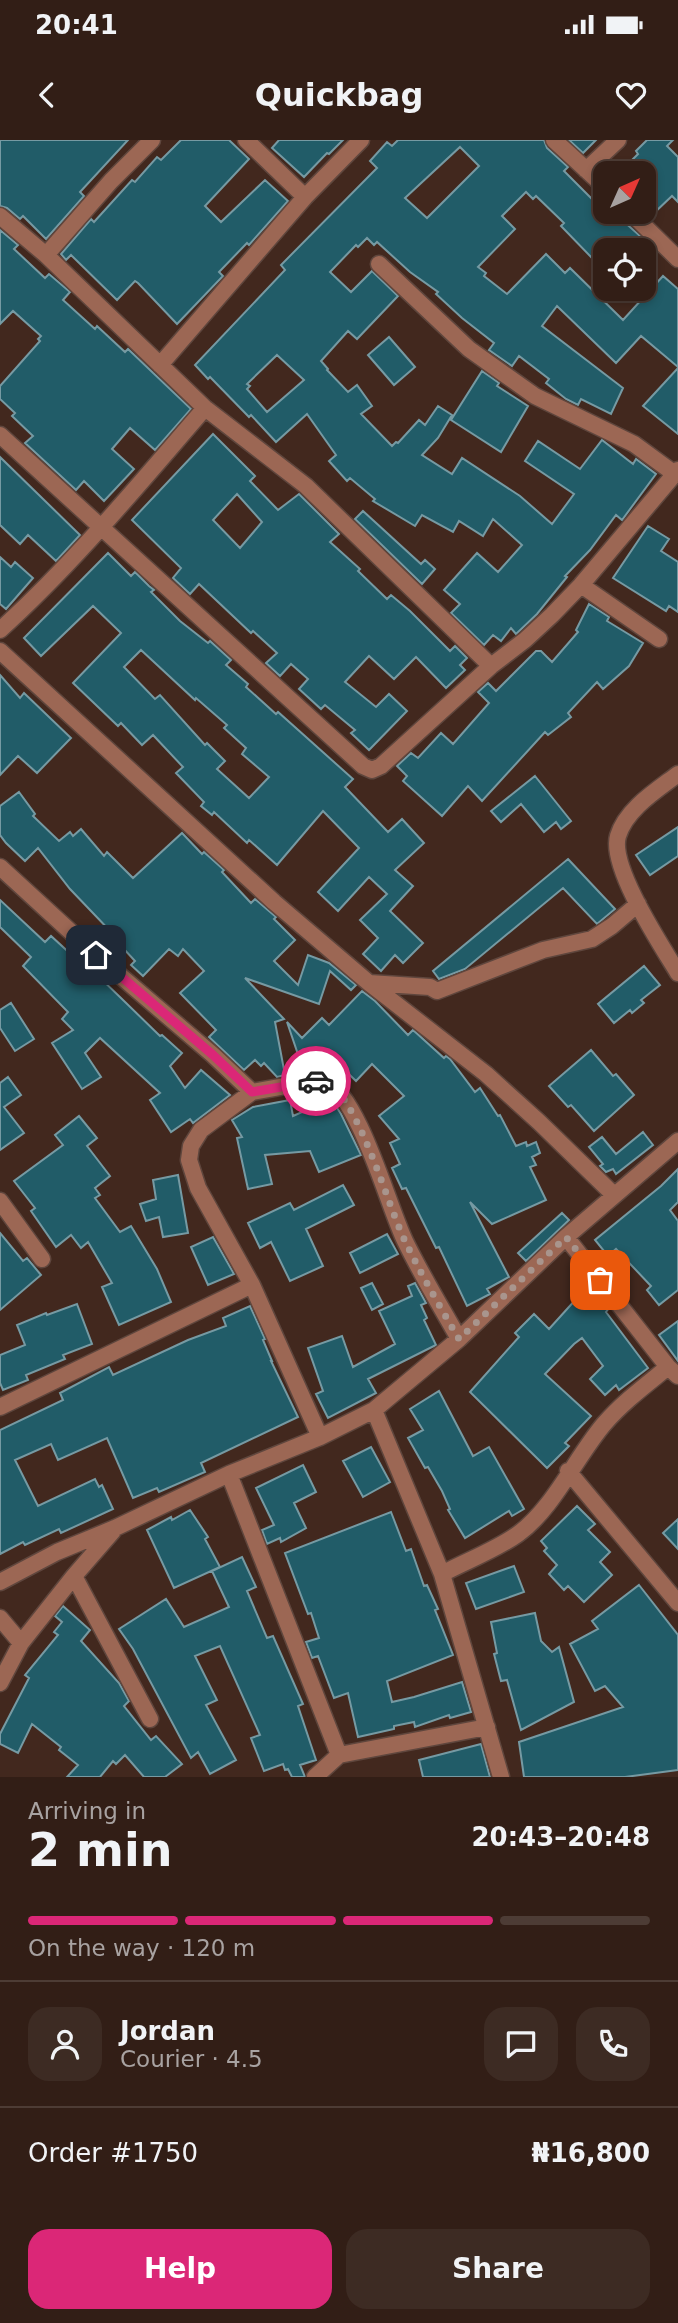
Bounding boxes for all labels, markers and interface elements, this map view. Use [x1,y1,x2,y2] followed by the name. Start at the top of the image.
[35,10,118,40] text: 20:41
[28,76,66,114] icon: back
[255,76,423,114] text: Quickbag
[612,76,650,114] icon: heart
[593,161,656,224] north arrow
[593,161,656,301] map controls
[593,238,656,301] button: locate
[66,925,126,985] pin
[77,936,115,974] icon: home
[281,1046,351,1116] courier
[297,1062,335,1100] icon: car
[570,1250,630,1310] pin
[581,1261,619,1299] icon: bag
[28,1798,146,1824] text: Arriving in
[471,1822,650,1852] text: 20:43–20:48
[28,1823,172,1877] text: 2 min
[28,1935,255,1961] text: On the way · 120 m
[28,2007,102,2081] button: person
[484,2007,558,2081] button: chat
[576,2007,650,2081] button: phone
[120,2016,215,2046] text: Jordan
[120,2046,263,2072] text: Courier · 4.5
[28,2138,198,2168] text: Order #1750
[532,2138,650,2168] text: ₦16,800
[28,2229,332,2309] button: Help
[346,2229,650,2309] button: Share

